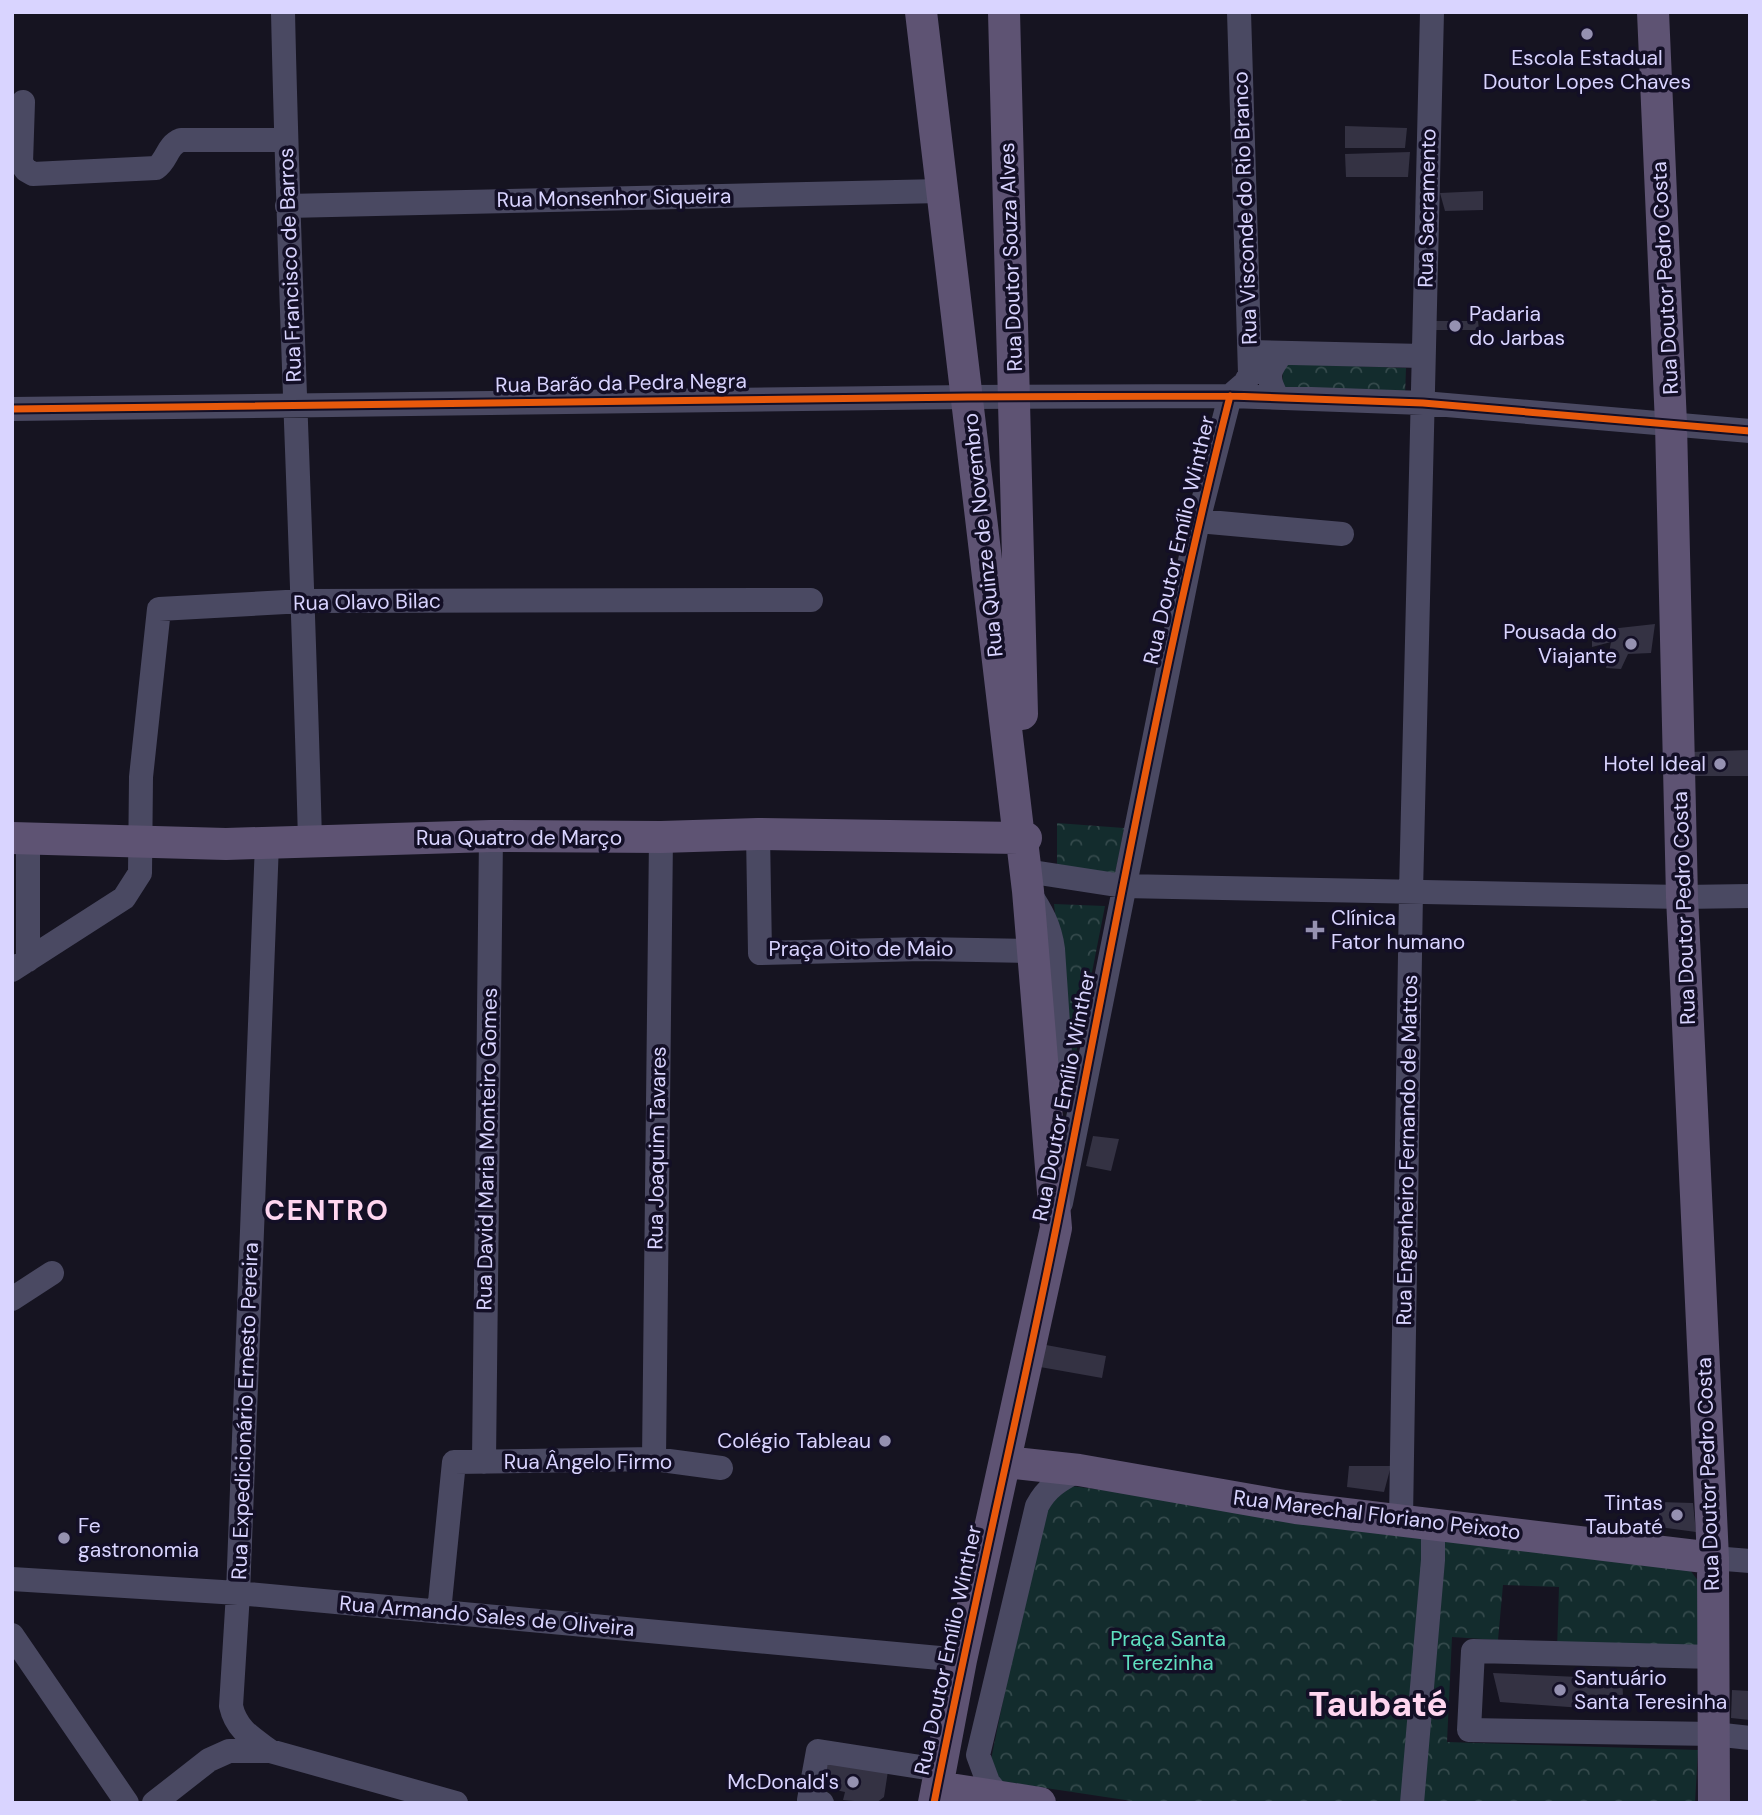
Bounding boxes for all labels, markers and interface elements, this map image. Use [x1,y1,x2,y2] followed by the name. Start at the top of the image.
[1579,26,1595,42] marker: Escola Estadual Doutor Lopes Chaves
[1483,44,1691,96] place label: Escola Estadual Doutor Lopes Chaves
[1226,71,1264,345] street label: Rua Visconde do Rio Branco
[1412,128,1442,288] street label: Rua Sacramento
[993,142,1029,372] street label: Rua Doutor Souza Alves
[272,147,308,383] street label: Rua Francisco de Barros
[1645,161,1685,395] street label: Rua Doutor Pedro Costa
[496,182,732,214] street label: Rua Monsenhor Siqueira
[1469,300,1565,352] place label: Padaria do Jarbas
[1447,318,1463,334] marker: Padaria do Jarbas
[495,367,747,399] street label: Rua Barão da Pedra Negra
[956,412,1010,658] street label: Rua Quinze de Novembro
[1137,413,1221,667] street label: Rua Doutor Emílio Winther
[293,587,441,617] street label: Rua Olavo Bilac
[1503,618,1617,670] place label: Pousada do Viajante
[1623,636,1639,652] marker: Pousada do Viajante
[1603,750,1706,778] place label: Hotel Ideal
[1712,756,1728,772] marker: Hotel Ideal
[1666,791,1702,1025] street label: Rua Doutor Pedro Costa
[416,824,622,852] street label: Rua Quatro de Março
[1331,904,1465,956] place label: Clínica Fator humano
[1305,920,1325,940] marker: Clínica Fator humano
[769,935,953,963] street label: Praça Oito de Maio
[1026,968,1102,1224] street label: Rua Doutor Emílio Winther
[1390,974,1424,1326] street label: Rua Engenheiro Fernando de Mattos
[470,987,504,1311] street label: Rua David Maria Monteiro Gomes
[641,1046,673,1250] street label: Rua Joaquim Tavares
[264,1192,390,1229] district label: CENTRO
[225,1242,265,1580] street label: Rua Expedicionário Ernesto Pereira
[1690,1357,1726,1591] street label: Rua Doutor Pedro Costa
[717,1427,871,1455] place label: Colégio Tableau
[877,1433,893,1449] marker: Colégio Tableau
[504,1448,672,1476] street label: Rua Ângelo Firmo
[1232,1483,1522,1547] street label: Rua Marechal Floriano Peixoto
[1585,1489,1663,1541] place label: Tintas Taubaté
[1669,1507,1685,1523] marker: Tintas Taubaté
[78,1512,199,1564] place label: Fe gastronomia
[908,1522,988,1777] street label: Rua Doutor Emílio Winther
[56,1530,72,1546] marker: Fe gastronomia
[338,1589,636,1643] street label: Rua Armando Sales de Oliveira
[1110,1625,1226,1677] park label: Praça Santa Terezinha
[1574,1664,1727,1716] place label: Santuário Santa Teresinha
[1309,1681,1447,1727] district label: Taubaté
[1552,1682,1568,1698] marker: Santuário Santa Teresinha
[727,1768,839,1796] place label: McDonald's
[845,1774,861,1790] marker: McDonald's

